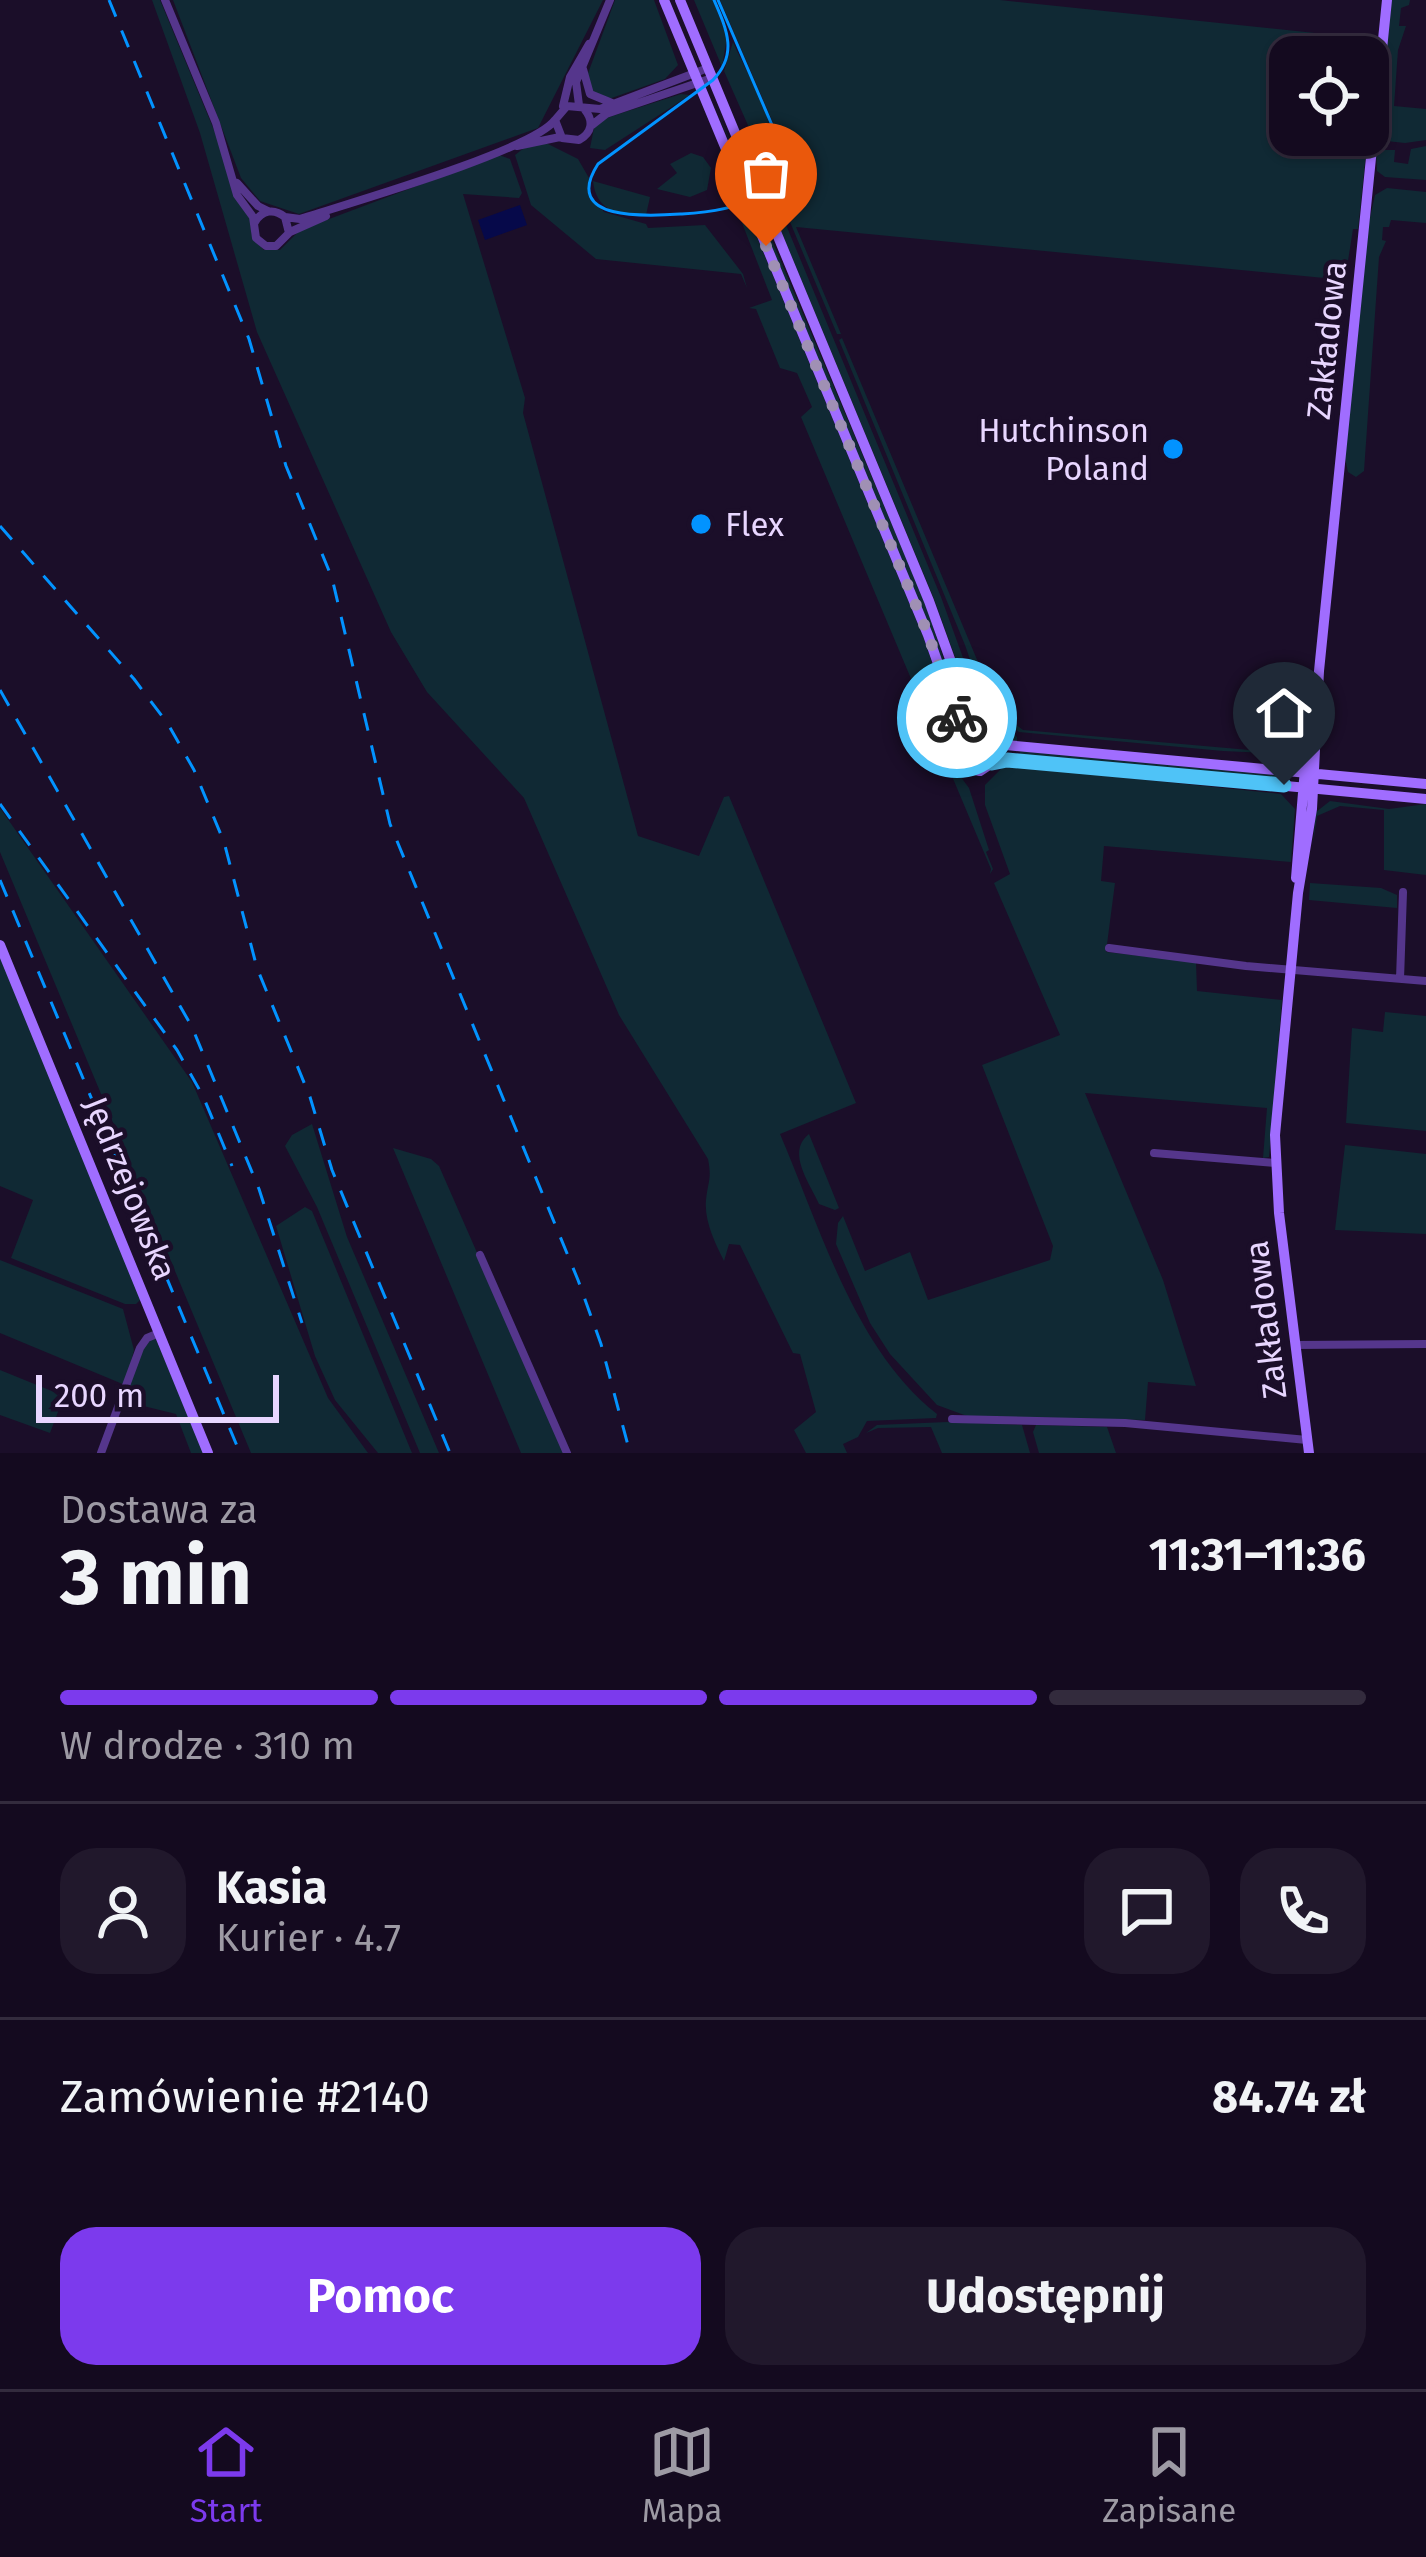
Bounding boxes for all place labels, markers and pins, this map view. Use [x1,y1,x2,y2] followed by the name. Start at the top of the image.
[715,123,817,246] pin
[978,411,1149,489] place label: Hutchinson Poland
[1160,436,1186,462] marker: Hutchinson Poland
[725,505,784,545] place label: Flex
[688,511,714,537] marker: Flex
[1233,662,1335,785] pin

